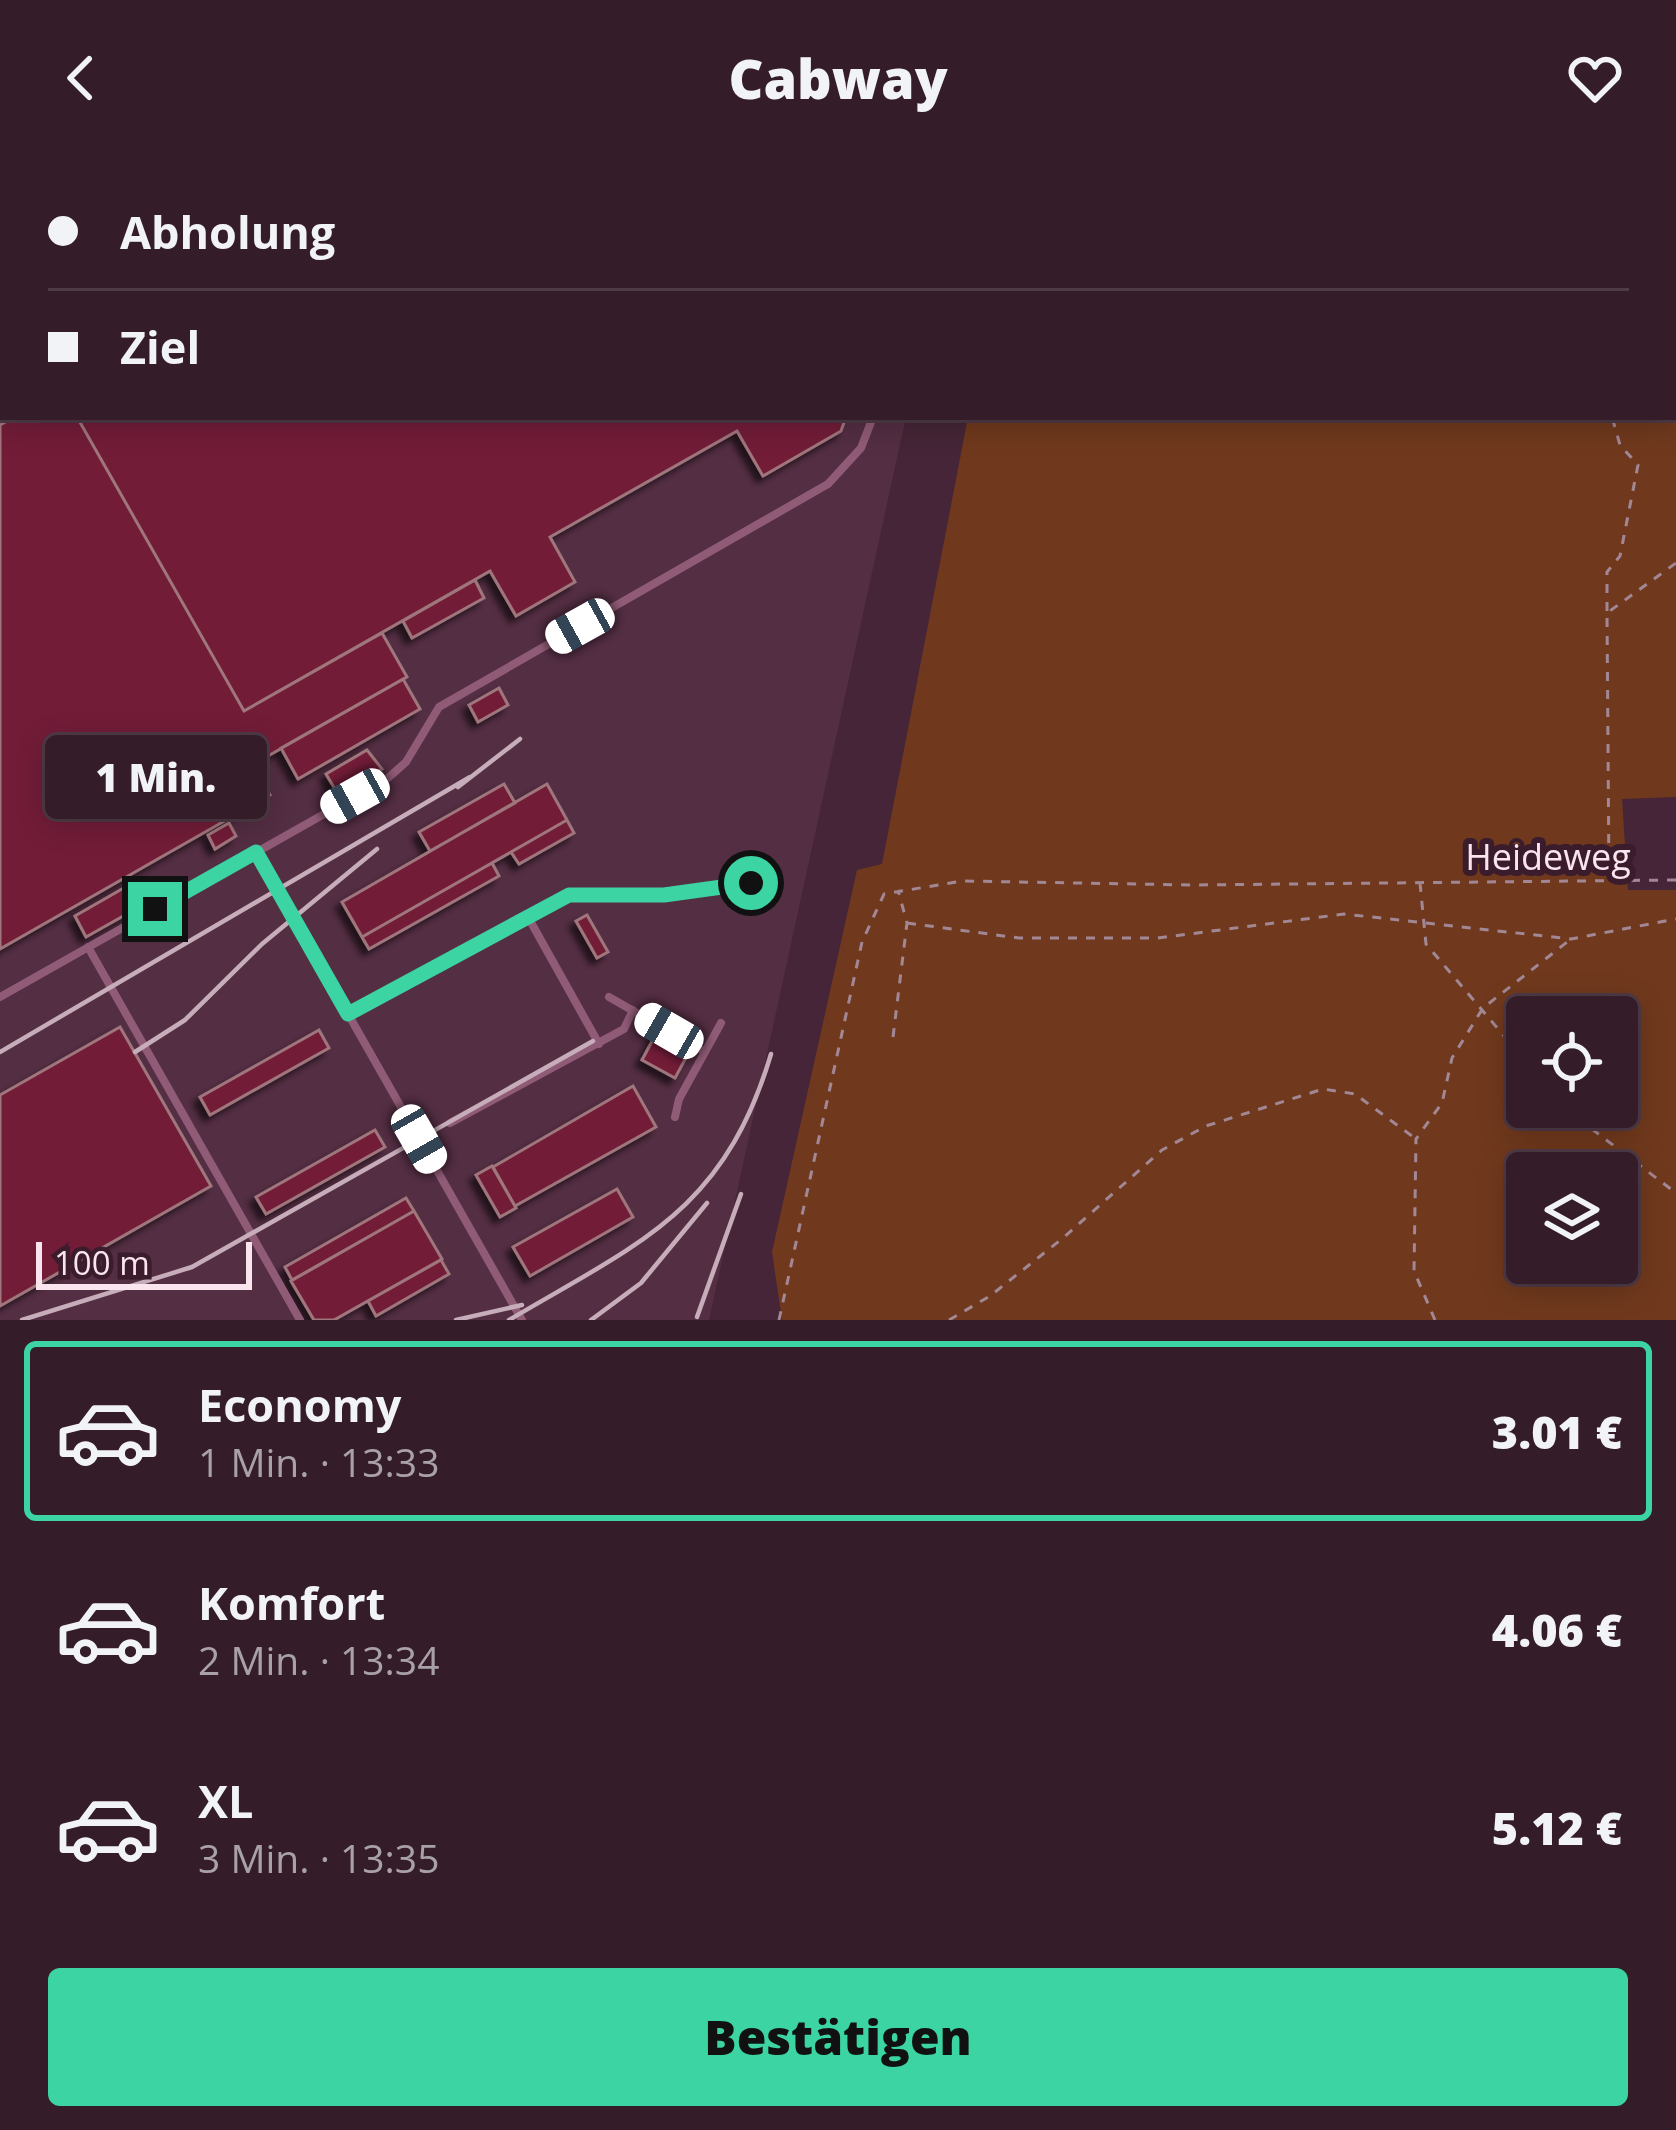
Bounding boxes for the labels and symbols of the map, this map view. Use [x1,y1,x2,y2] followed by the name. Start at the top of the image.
[540,593,620,659] car
[44,735,266,819] callout: 1 Min.
[315,763,395,829] car
[1465,832,1631,881] street label: Heideweg
[724,856,778,910] route start
[128,882,182,936] route end
[629,997,709,1065] car
[385,1099,453,1179] car
[36,1236,252,1289] scale bar

